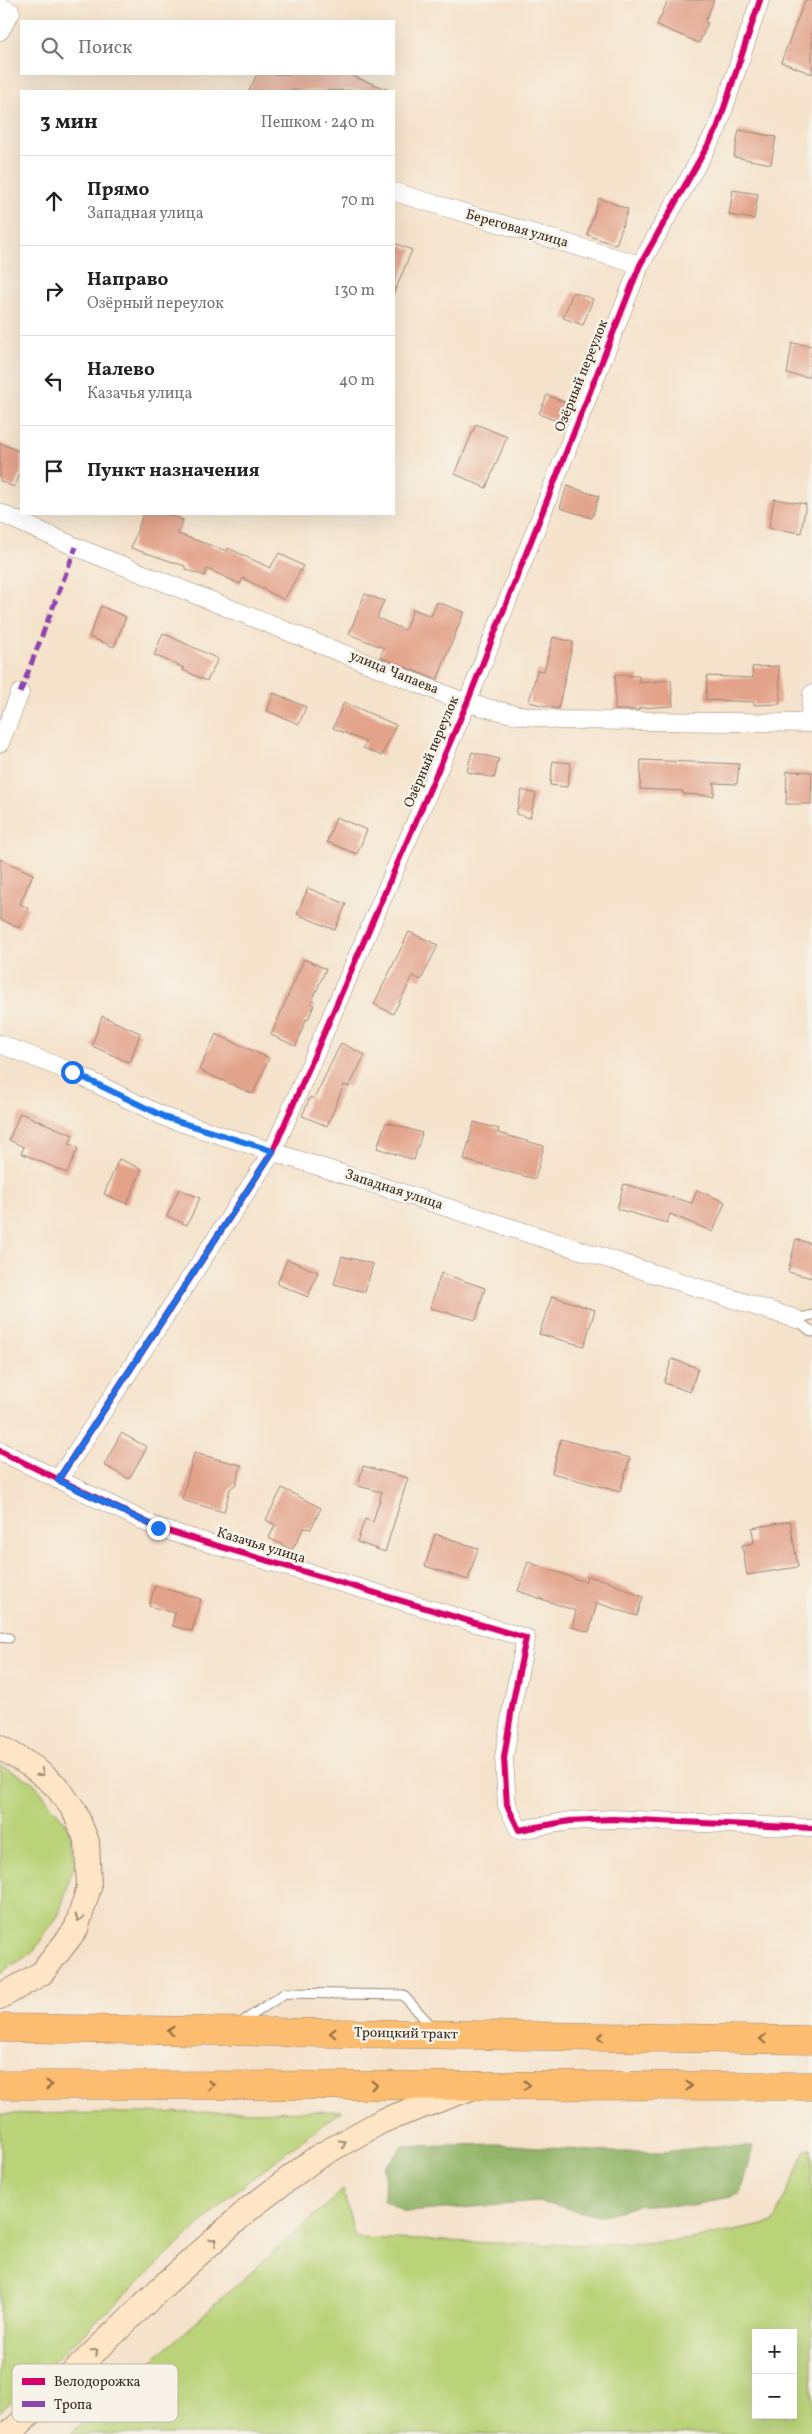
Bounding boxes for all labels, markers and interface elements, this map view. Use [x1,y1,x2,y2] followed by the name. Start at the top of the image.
[20,20,395,75] search box
[38,34,66,62] icon: search
[78,35,132,61] text: Поиск
[40,108,98,137] text: 3 мин
[261,112,375,134] text: Пешком · 240 m
[87,177,149,203] text: Прямо
[40,187,68,215] icon: ahead
[341,190,375,212] text: 70 m
[87,203,204,225] text: Западная улица
[463,205,571,253] street label: Береговая улица
[87,267,169,293] text: Направо
[40,277,68,305] icon: right
[334,280,375,302] text: 130 m
[87,293,224,315] text: Озёрный переулок
[551,316,613,435] street label: Озёрный переулок
[87,357,155,383] text: Налево
[40,367,68,395] icon: left
[339,370,375,392] text: 40 m
[87,383,192,405] text: Казачья улица
[40,457,68,485] icon: arrive
[87,458,260,484] text: Пункт назначения
[347,647,441,699] street label: улица Чапаева
[400,693,464,811] street label: Озёрный переулок
[61,1061,84,1084] route start
[342,1165,446,1215] street label: Западная улица
[147,1517,170,1540] route end
[214,1523,308,1569] street label: Казачья улица
[35,1768,44,1776] one-way arrow
[75,1914,85,1922] one-way arrow
[354,2024,458,2044] street label: Троицкий тракт
[167,2026,174,2036] one-way arrow
[329,2028,337,2038] one-way arrow
[597,2032,604,2042] one-way arrow
[759,2034,767,2044] one-way arrow
[45,2080,53,2090] one-way arrow
[208,2080,215,2090] one-way arrow
[370,2080,378,2090] one-way arrow
[524,2080,531,2090] one-way arrow
[686,2081,694,2091] one-way arrow
[337,2139,346,2149] one-way arrow
[208,2238,217,2247] one-way arrow
[752,2329,797,2419] map controls
[752,2329,797,2374] button: +
[89,2349,98,2358] one-way arrow
[12,2364,178,2422] legend
[54,2373,141,2392] text: Велодорожка
[752,2374,797,2419] button: −
[54,2396,92,2415] text: Тропа

